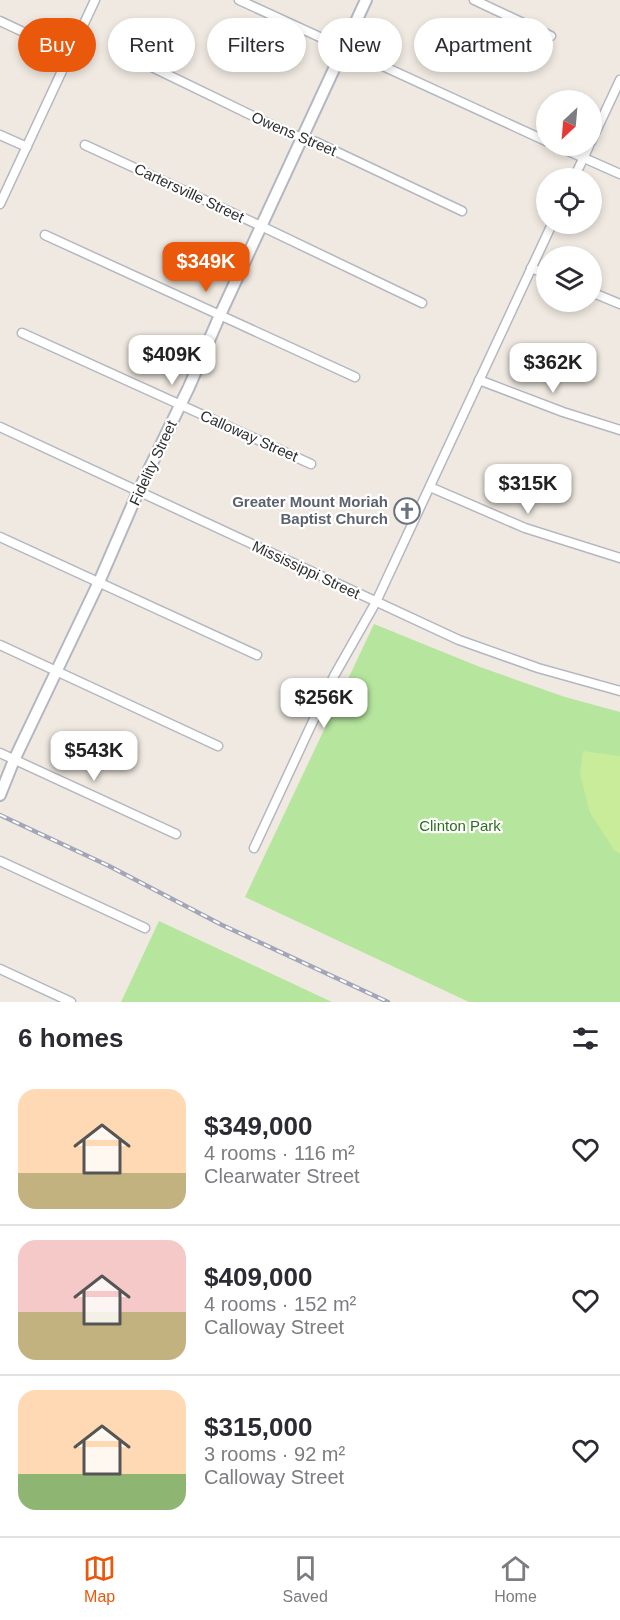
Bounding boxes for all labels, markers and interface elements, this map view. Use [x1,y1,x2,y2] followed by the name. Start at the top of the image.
[18,18,96,72] chip: Buy
[108,18,195,72] chip: Rent
[207,18,306,72] chip: Filters
[318,18,402,72] chip: New
[414,18,553,72] chip: Apartment
[536,90,602,156] north arrow
[536,90,602,312] map controls
[249,108,340,159] street label: Owens Street
[132,160,248,226] street label: Cartersville Street
[536,168,602,234] button: locate
[164,242,248,293] pin: $349K
[536,246,602,312] button: layers
[177,250,235,272] text: $349K
[130,335,214,386] pin: $409K
[143,343,201,365] text: $409K
[511,343,595,394] pin: $362K
[524,351,582,373] text: $362K
[198,406,301,465] street label: Calloway Street
[125,417,180,508] street label: Fidelity Street
[486,464,570,515] pin: $315K
[499,472,557,494] text: $315K
[232,493,388,527] place label: Greater Mount Moriah Baptist Church
[392,496,422,526] church icon: Greater Mount Moriah Baptist Church
[250,537,363,602] street label: Mississippi Street
[282,678,366,729] pin: $256K
[295,686,353,708] text: $256K
[52,731,136,782] pin: $543K
[65,739,123,761] text: $543K
[419,817,501,834] park label: Clinton Park
[569,1022,602,1055] icon: filters
[18,1023,124,1053] text: 6 homes
[204,1111,312,1141] text: $349,000
[66,1113,138,1185] icon: home
[569,1133,602,1166] icon: heart
[204,1142,355,1164] text: 4 rooms · 116 m²
[204,1165,360,1187] text: Clearwater Street
[204,1262,312,1292] text: $409,000
[66,1264,138,1336] icon: home
[569,1284,602,1317] icon: heart
[204,1293,356,1315] text: 4 rooms · 152 m²
[204,1316,344,1338] text: Calloway Street
[204,1412,312,1442] text: $315,000
[66,1414,138,1486] icon: home
[569,1434,602,1467] icon: heart
[204,1443,345,1465] text: 3 rooms · 92 m²
[204,1466,344,1488] text: Calloway Street
[83,1552,116,1606] tab: Map
[282,1552,328,1606] tab: Saved
[494,1552,537,1606] tab: Home

